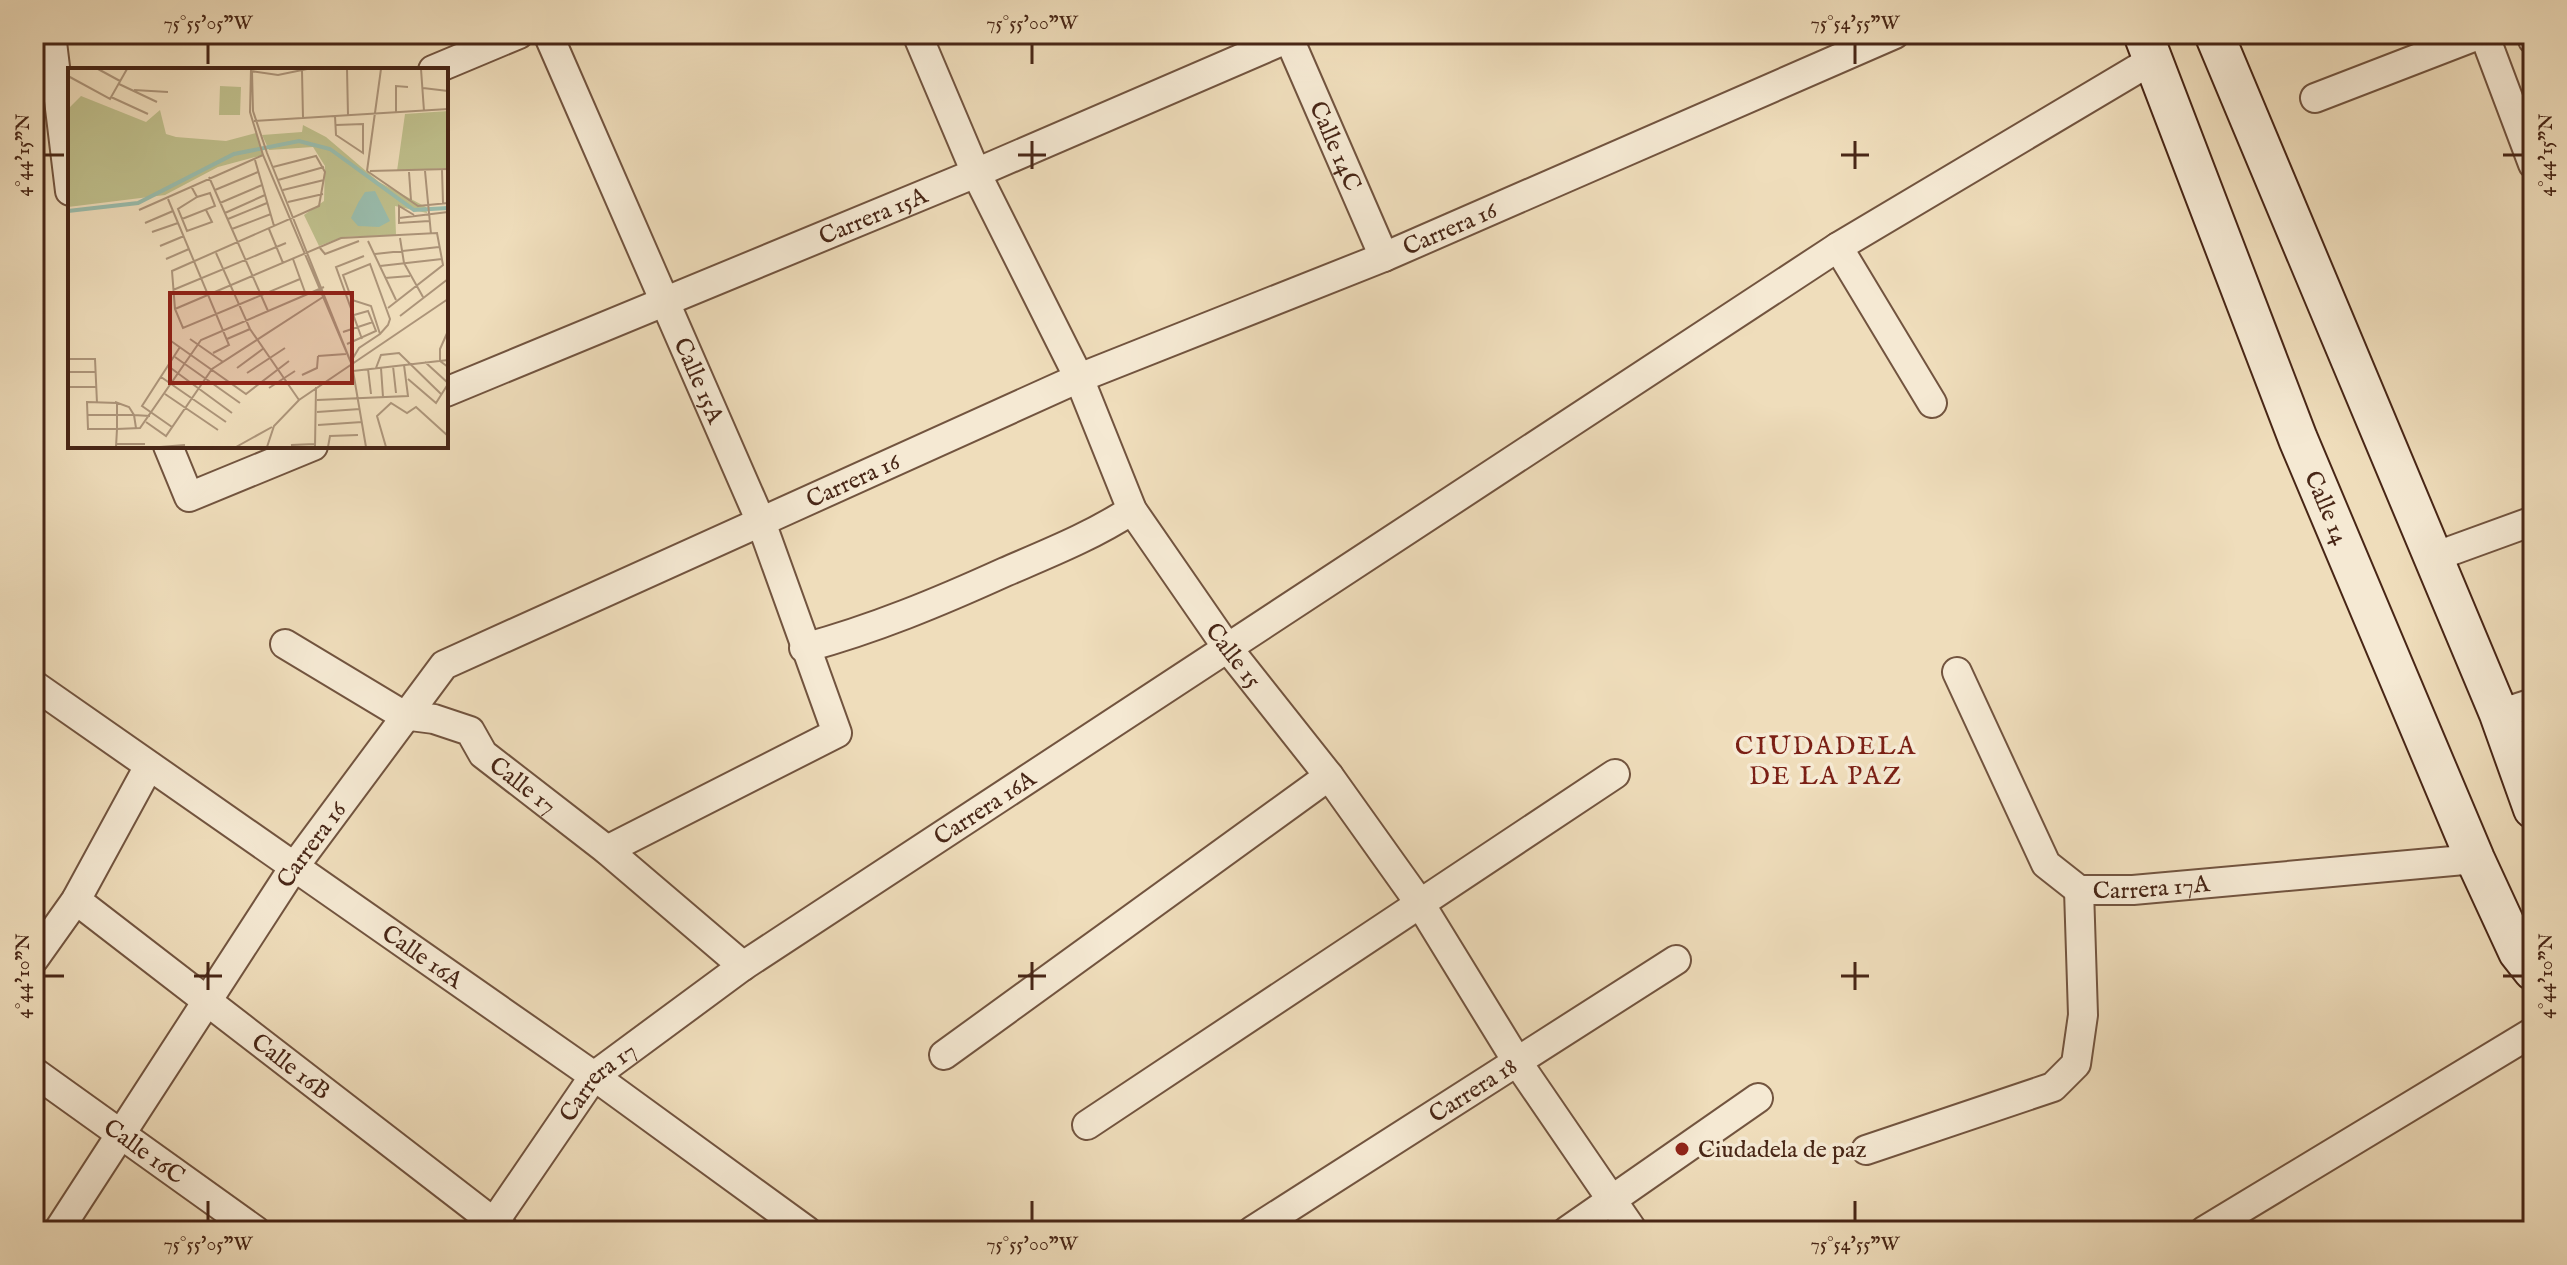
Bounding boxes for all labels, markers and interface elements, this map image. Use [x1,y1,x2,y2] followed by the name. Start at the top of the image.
[163,11,253,36] text: 75°55'05"W
[986,11,1079,36] text: 75°55'00"W
[1811,11,1900,36] text: 75°54'55"W
[68,68,448,448] inset map
[1301,97,1367,196] street label: Calle 14C
[11,113,36,197] text: 4°44'15"N
[2534,113,2559,197] text: 4°44'15"N
[815,180,933,253] street label: Carrera 15A
[1398,195,1503,264] street label: Carrera 16
[665,333,731,430] street label: Calle 15A
[802,447,906,516] street label: Carrera 16
[2296,466,2355,550] street label: Calle 14
[1198,617,1268,695] street label: Calle 15
[1735,730,1917,793] district label: CIUDADELA DE LA PAZ
[482,750,562,822] street label: Calle 17
[928,763,1043,853] street label: Carrera 16A
[270,795,355,894] street label: Carrera 16
[2093,869,2212,907] street label: Carrera 17A
[375,919,469,997] street label: Calle 16A
[11,933,36,1019] text: 4°44'10"N
[2534,933,2559,1019] text: 4°44'10"N
[245,1027,336,1108] street label: Calle 16B
[553,1036,643,1129] street label: Carrera 17
[1424,1051,1524,1131] street label: Carrera 18
[97,1113,191,1192] street label: Calle 16C
[1698,1135,1867,1166] place label: Ciudadela de paz
[1673,1140,1691,1158] marker: Ciudadela de paz
[163,1232,253,1257] text: 75°55'05"W
[986,1232,1079,1257] text: 75°55'00"W
[1811,1232,1900,1257] text: 75°54'55"W

